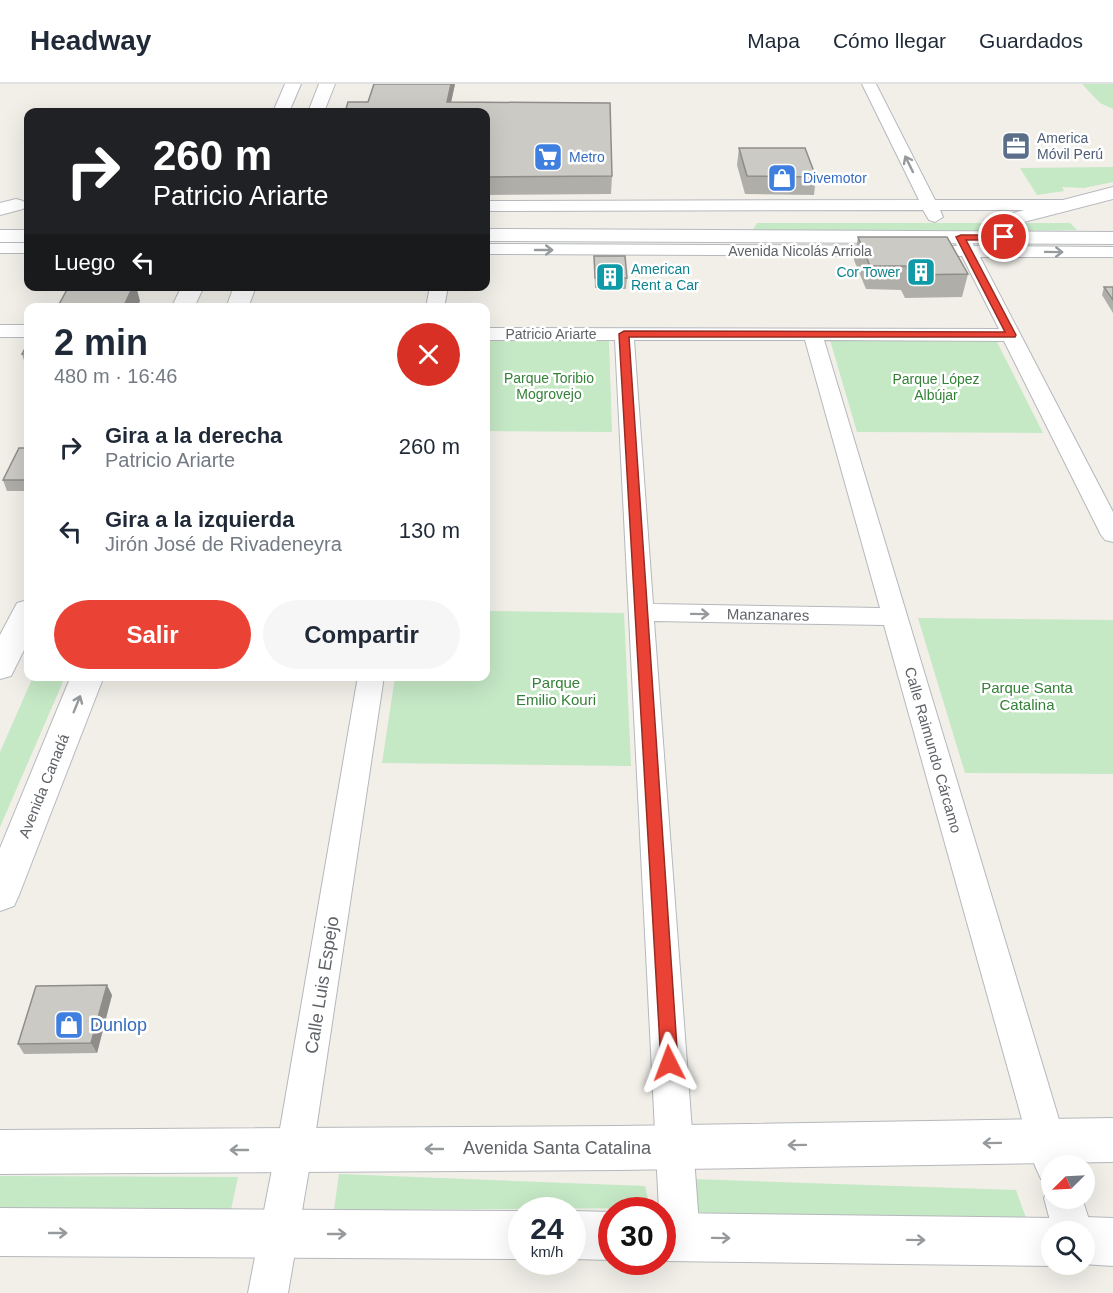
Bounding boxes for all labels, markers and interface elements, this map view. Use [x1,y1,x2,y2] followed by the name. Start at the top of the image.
[30,25,151,56] text: Headway
[747,29,800,52] text: Mapa
[833,29,946,52] text: Cómo llegar
[979,29,1083,52] text: Guardados
[1000,130,1032,162] office icon: America Móvil Perú
[1037,130,1103,162] place label: America Móvil Perú
[54,132,132,210] icon: right
[153,132,272,179] text: 260 m
[532,141,564,173] supermarket icon: Metro
[569,149,605,165] place label: Metro
[902,156,914,174] one-way arrow
[766,162,798,194] shop icon: Divemotor
[803,170,867,186] place label: Divemotor
[153,181,329,211] text: Patricio Ariarte
[978,211,1029,262] pin
[987,220,1020,253] icon: arrive
[728,243,872,259] street label: Avenida Nicolás Arriola
[534,244,554,256] one-way arrow
[127,246,160,279] icon: left
[1044,246,1064,258] one-way arrow
[54,250,115,275] text: Luego
[905,256,937,288] building icon: Cor Tower
[594,261,626,293] building icon: American Rent a Car
[631,261,699,293] place label: American Rent a Car
[836,264,900,280] place label: Cor Tower
[54,322,148,363] text: 2 min
[397,323,460,386] button: close
[505,326,597,342] street label: Patricio Ariarte
[54,365,177,387] text: 480 m · 16:46
[504,370,594,402] park label: Parque Toribio Mogrovejo
[892,371,980,403] park label: Parque López Albújar
[105,423,282,448] text: Gira a la derecha
[54,431,87,464] icon: right
[399,434,460,459] text: 260 m
[105,449,235,471] text: Patricio Ariarte
[105,507,295,532] text: Gira a la izquierda
[54,515,87,548] icon: left
[399,518,460,543] text: 130 m
[105,533,342,555] text: Jirón José de Rivadeneyra
[54,600,251,669] button: Salir
[263,600,460,669] button: Compartir
[727,605,809,624] street label: Manzanares
[689,608,709,619] one-way arrow
[902,665,965,835] street label: Calle Raimundo Cárcamo
[516,674,596,708] park label: Parque Emilio Kouri
[981,679,1074,713] park label: Parque Santa Catalina
[72,696,83,714] one-way arrow
[15,731,72,840] street label: Avenida Canadá
[301,915,343,1055] street label: Calle Luis Espejo
[53,1009,85,1041] shop icon: Dunlop
[90,1015,147,1035] place label: Dunlop
[637,1031,701,1095] position arrow
[982,1137,1002,1148] one-way arrow
[463,1138,652,1158] street label: Avenida Santa Catalina
[787,1139,807,1151] one-way arrow
[424,1143,444,1155] one-way arrow
[229,1144,249,1156] one-way arrow
[1041,1155,1095,1209] north arrow
[1041,1155,1095,1275] map controls
[598,1197,676,1275] speed limit sign: 30
[530,1212,564,1245] text: 24
[1041,1221,1095,1275] button: search
[48,1227,68,1238] one-way arrow
[327,1228,347,1240] one-way arrow
[711,1232,731,1244] one-way arrow
[906,1234,926,1246] one-way arrow
[531,1243,563,1260] text: km/h

